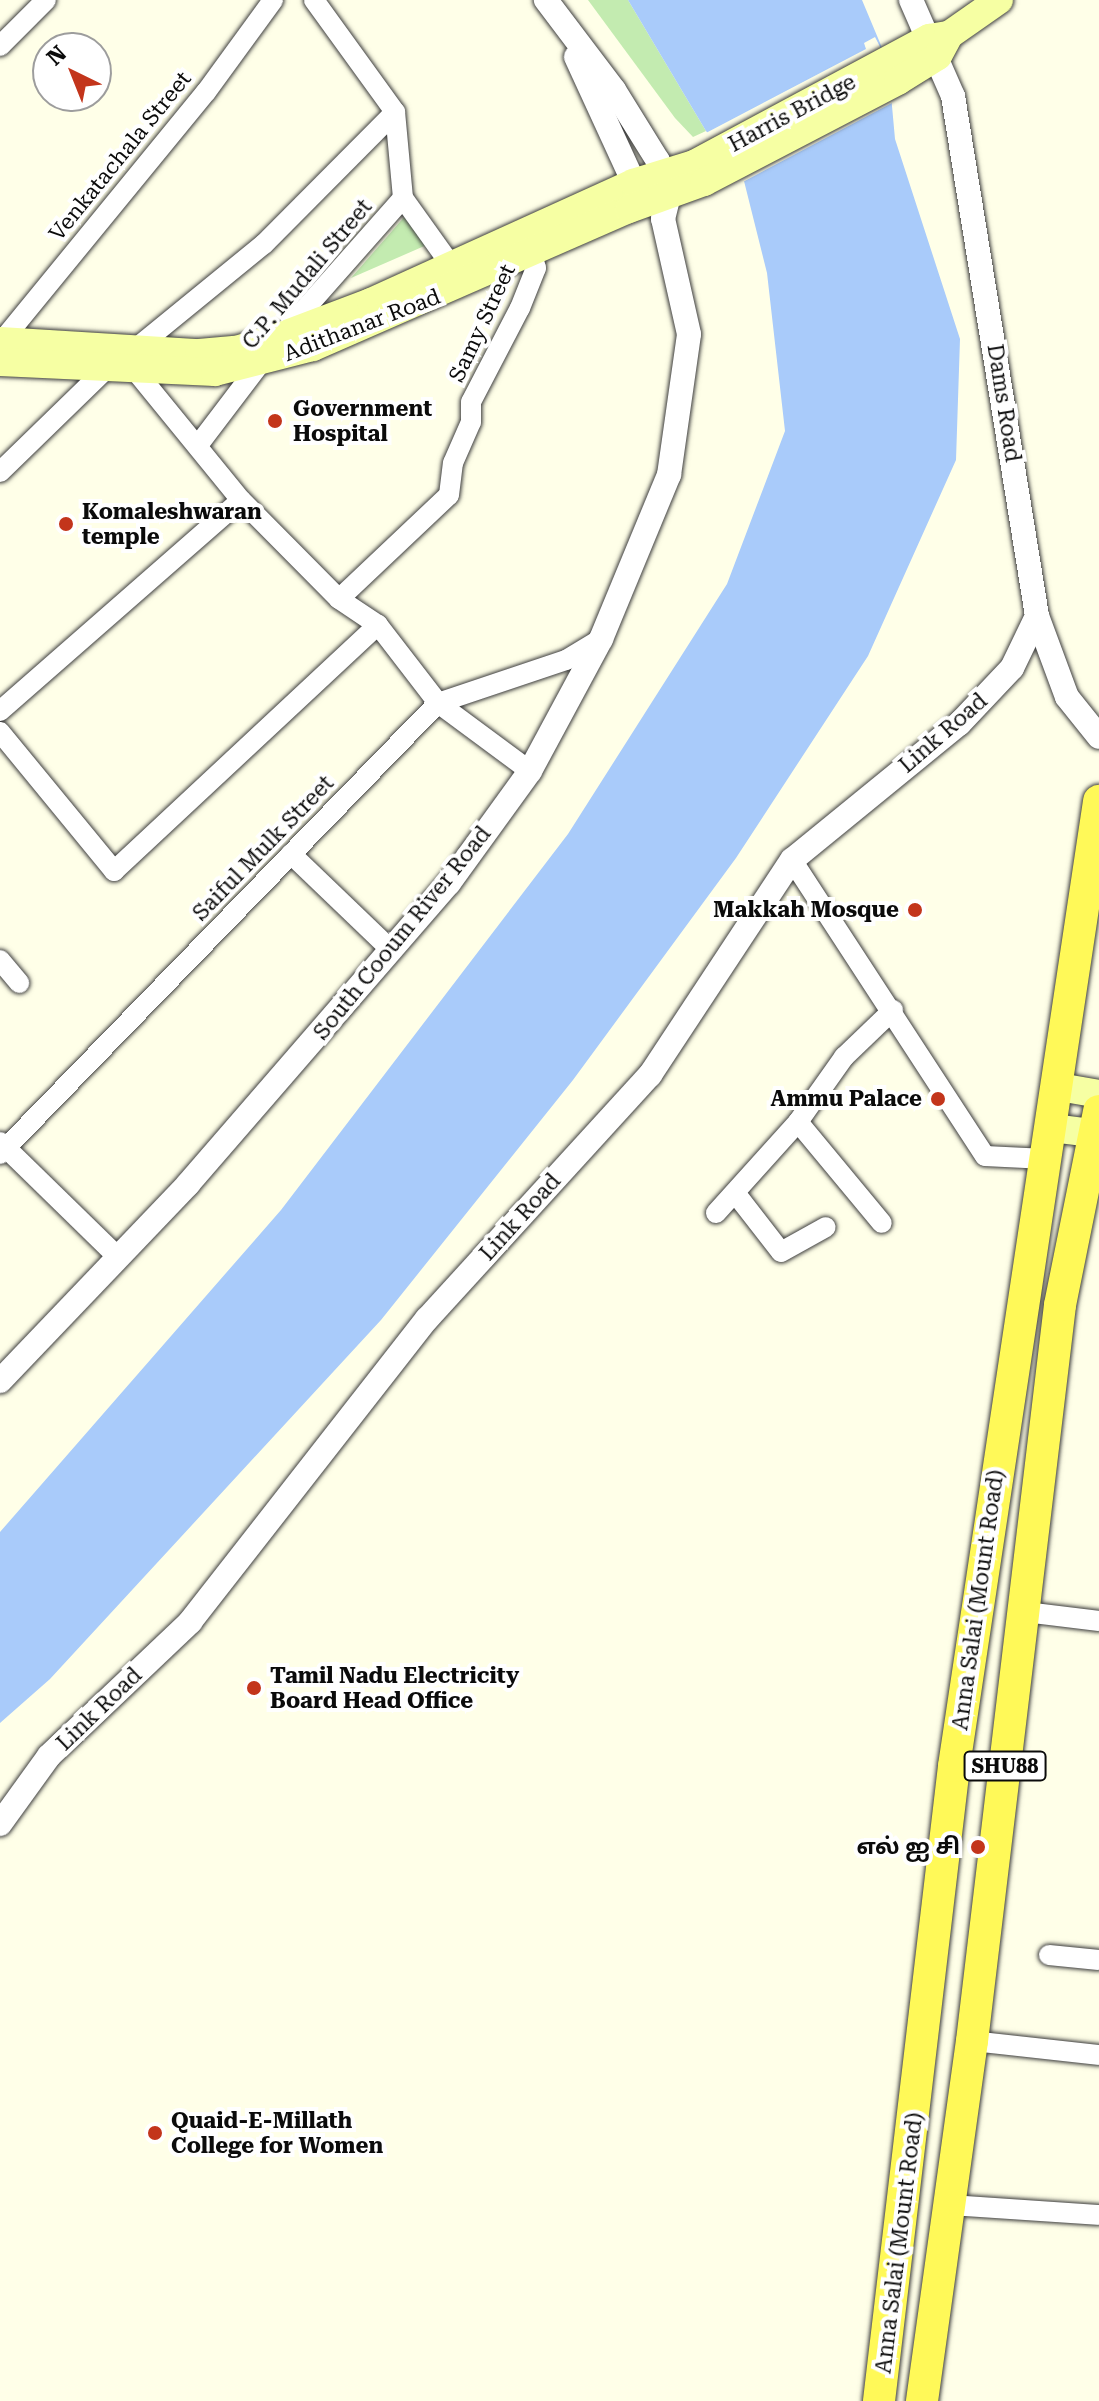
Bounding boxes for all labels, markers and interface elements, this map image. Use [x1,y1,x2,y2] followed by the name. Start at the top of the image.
[32,32,112,112] north arrow
[42,41,71,70] text: N
[43,66,197,246] street label: Venkatachala Street
[724,68,860,158] street label: Harris Bridge
[237,194,377,354] street label: C.P. Mudali Street
[443,260,521,386] street label: Samy Street
[280,283,444,367] street label: Adithanar Road
[982,342,1026,464] street label: Dams Road
[293,395,432,446] place label: Government Hospital
[264,410,286,432] marker: Government Hospital
[82,498,262,550] place label: Komaleshwaran temple
[57,515,75,533] marker: Komaleshwaran temple
[894,688,992,778] street label: Link Road
[187,770,339,926] street label: Saiful Mulk Street
[308,821,496,1045] street label: South Cooum River Road
[713,897,899,923] place label: Makkah Mosque
[906,901,924,919] marker: Makkah Mosque
[770,1086,922,1112] place label: Ammu Palace
[929,1090,947,1108] marker: Ammu Palace
[474,1168,566,1266] street label: Link Road
[947,1468,1009,1732] street label: Anna Salai (Mount Road)
[51,1662,147,1756] street label: Link Road
[270,1662,519,1714] place label: Tamil Nadu Electricity Board Head Office
[245,1679,263,1697] marker: Tamil Nadu Electricity Board Head Office
[963,1750,1047,1782] road number: SHU88
[856,1834,960,1860] place label: எல் ஐ சி
[967,1836,989,1858] marker: எல் ஐ சி
[171,2107,383,2158] place label: Quaid-E-Millath College for Women
[870,2111,928,2375] street label: Anna Salai (Mount Road)
[146,2124,164,2142] marker: Quaid-E-Millath College for Women

